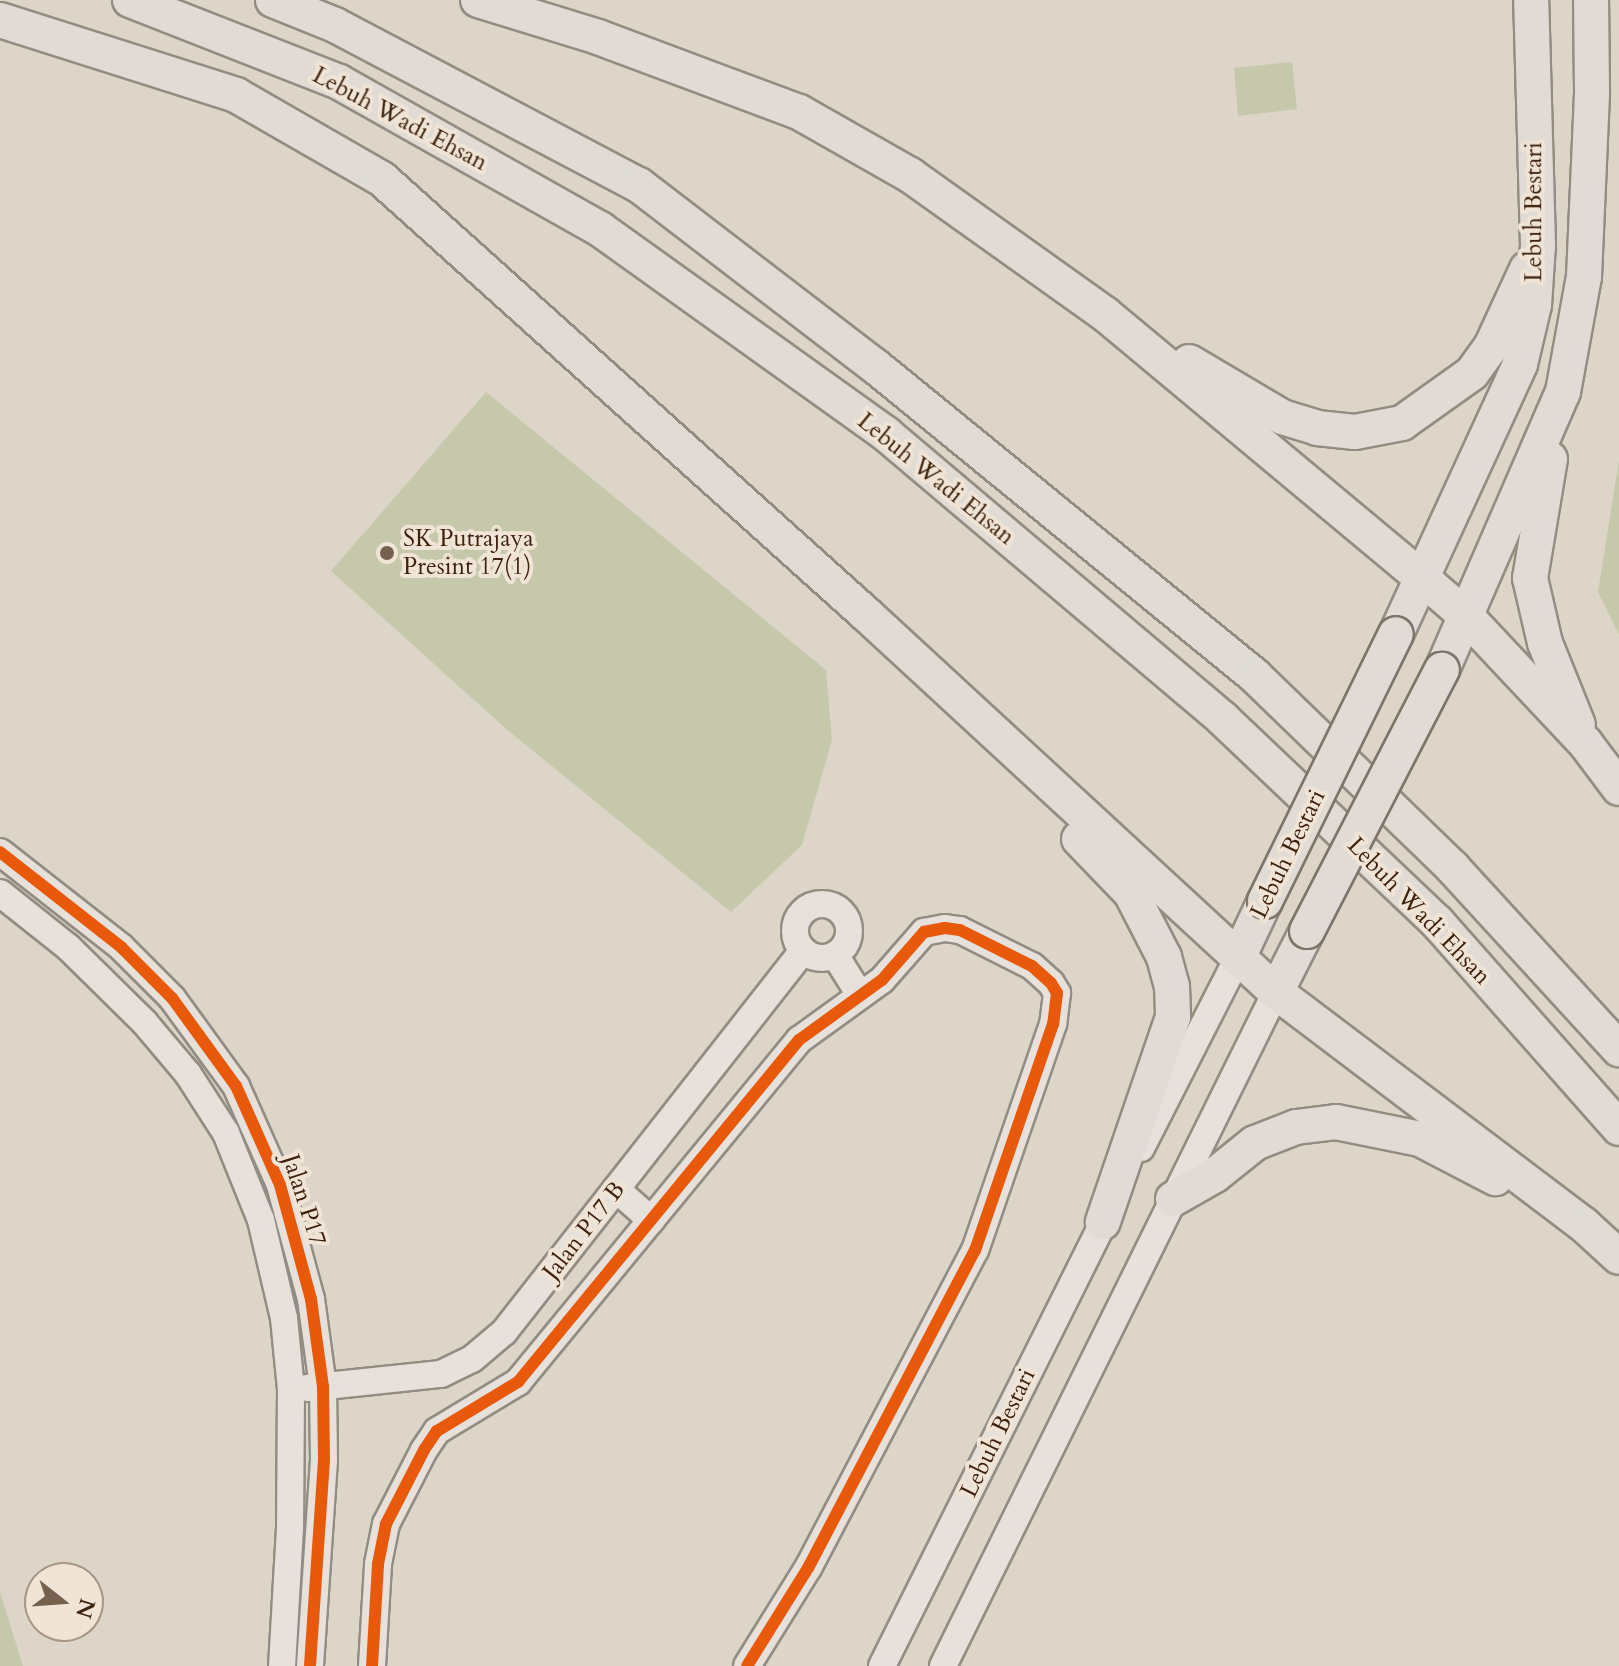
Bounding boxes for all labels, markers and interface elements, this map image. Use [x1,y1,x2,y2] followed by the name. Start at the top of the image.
[308,61,492,177] street label: Lebuh Wadi Ehsan
[1520,142,1548,282] street label: Lebuh Bestari
[852,407,1020,551] street label: Lebuh Wadi Ehsan
[403,525,534,581] place label: SK Putrajaya Presint 17(1)
[378,544,396,562] marker: SK Putrajaya Presint 17(1)
[1244,785,1332,923] street label: Lebuh Bestari
[1341,831,1497,991] street label: Lebuh Wadi Ehsan
[276,1151,332,1249] street label: Jalan P17
[537,1176,631,1286] street label: Jalan P17 B
[954,1364,1042,1502] street label: Lebuh Bestari
[24,1562,104,1642] north arrow
[68,1595,102,1622] text: N

